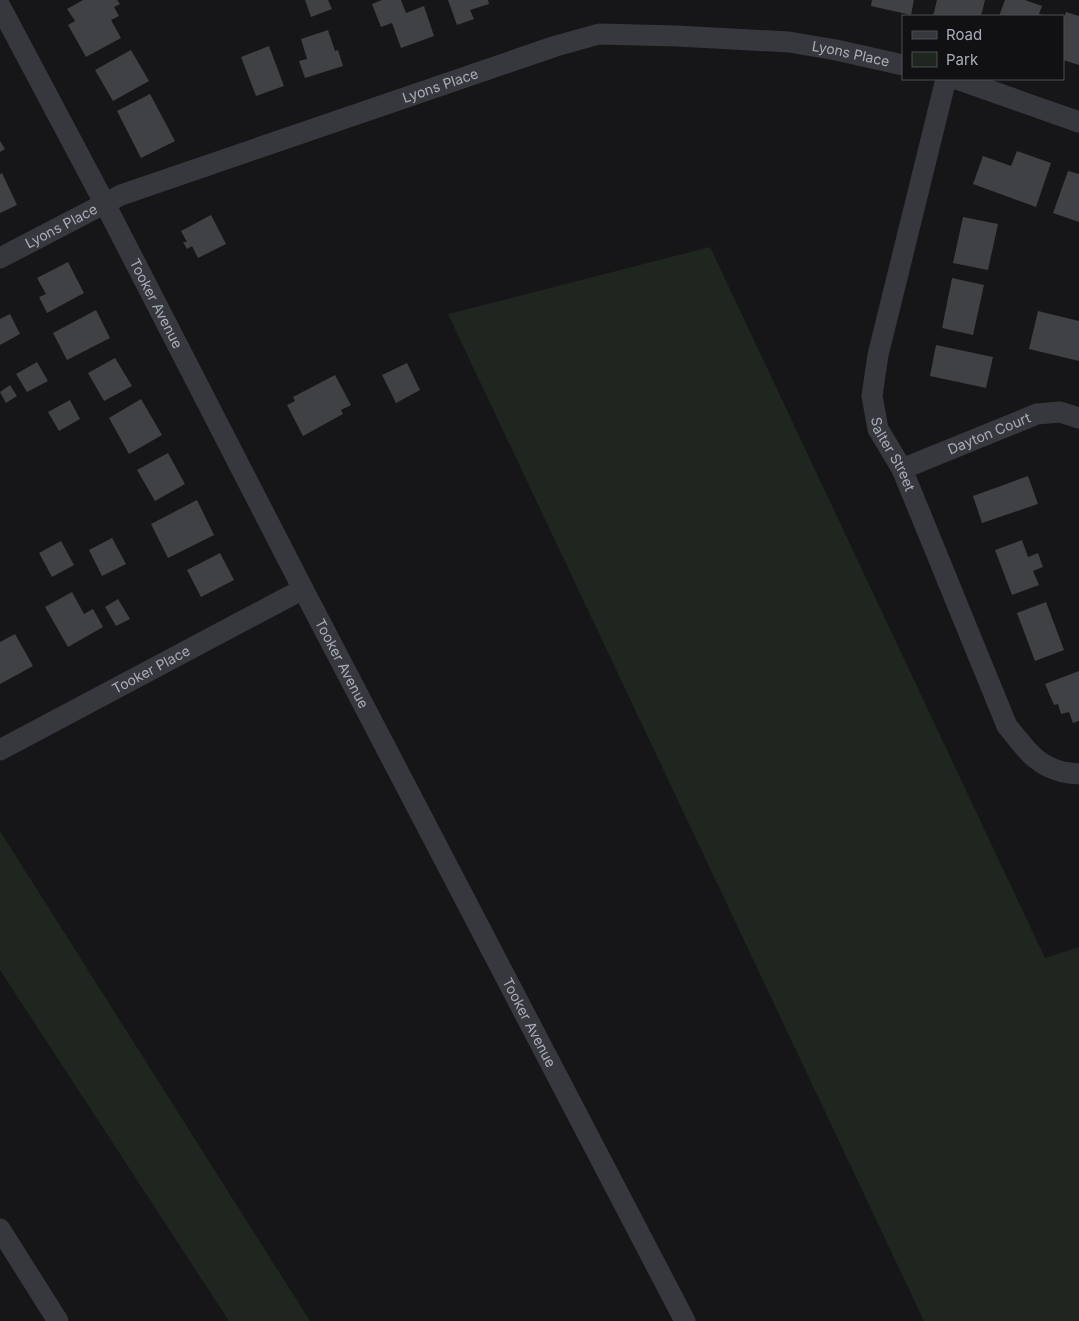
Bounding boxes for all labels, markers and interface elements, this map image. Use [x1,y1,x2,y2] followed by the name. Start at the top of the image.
[902,15,1064,80] legend
[946,25,982,44] text: Road
[811,37,891,70] street label: Lyons Place
[946,50,979,69] text: Park
[400,64,480,106] street label: Lyons Place
[22,200,100,251] street label: Lyons Place
[126,255,187,351] street label: Tooker Avenue
[945,408,1033,458] street label: Dayton Court
[868,415,919,494] street label: Salter Street
[312,615,373,711] street label: Tooker Avenue
[109,642,193,697] street label: Tooker Place
[499,975,560,1070] street label: Tooker Avenue

